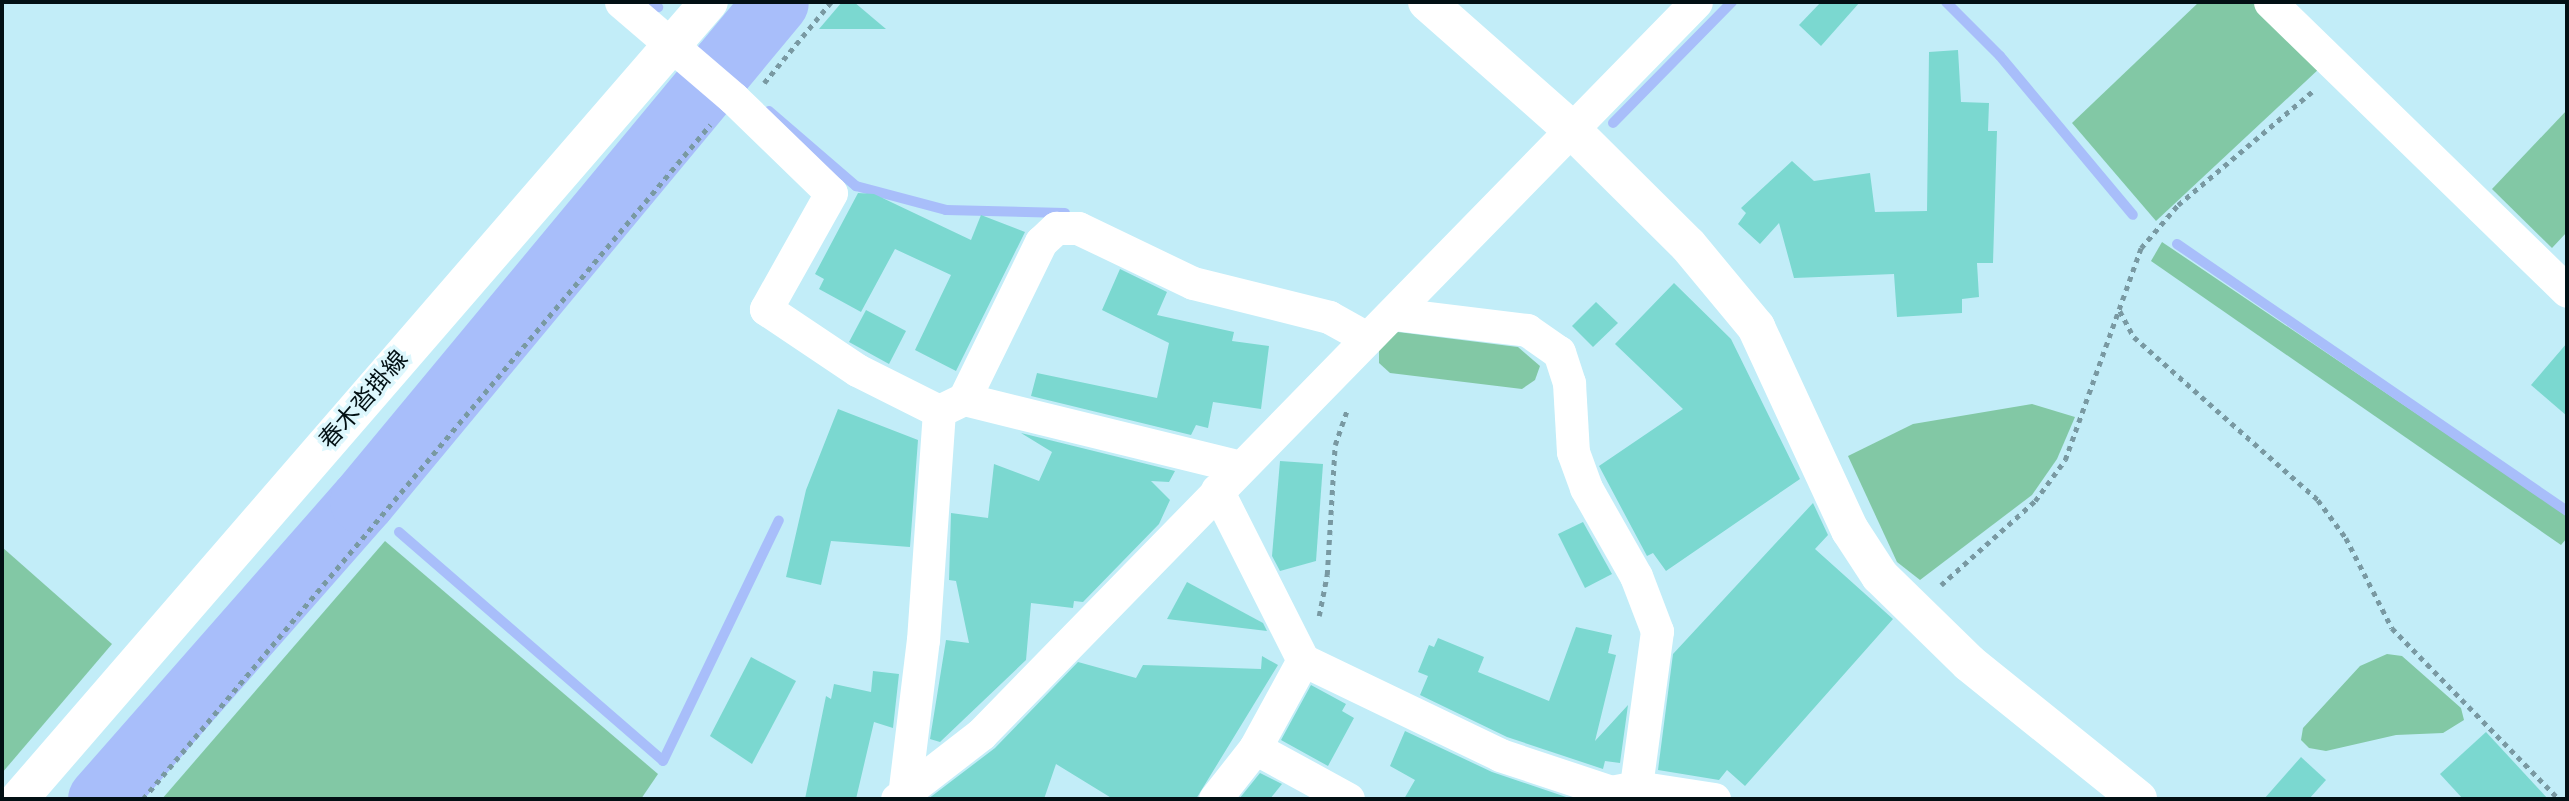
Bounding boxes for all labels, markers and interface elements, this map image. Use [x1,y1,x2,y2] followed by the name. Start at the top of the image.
[314,345,414,455] street label: 春木沓掛線

